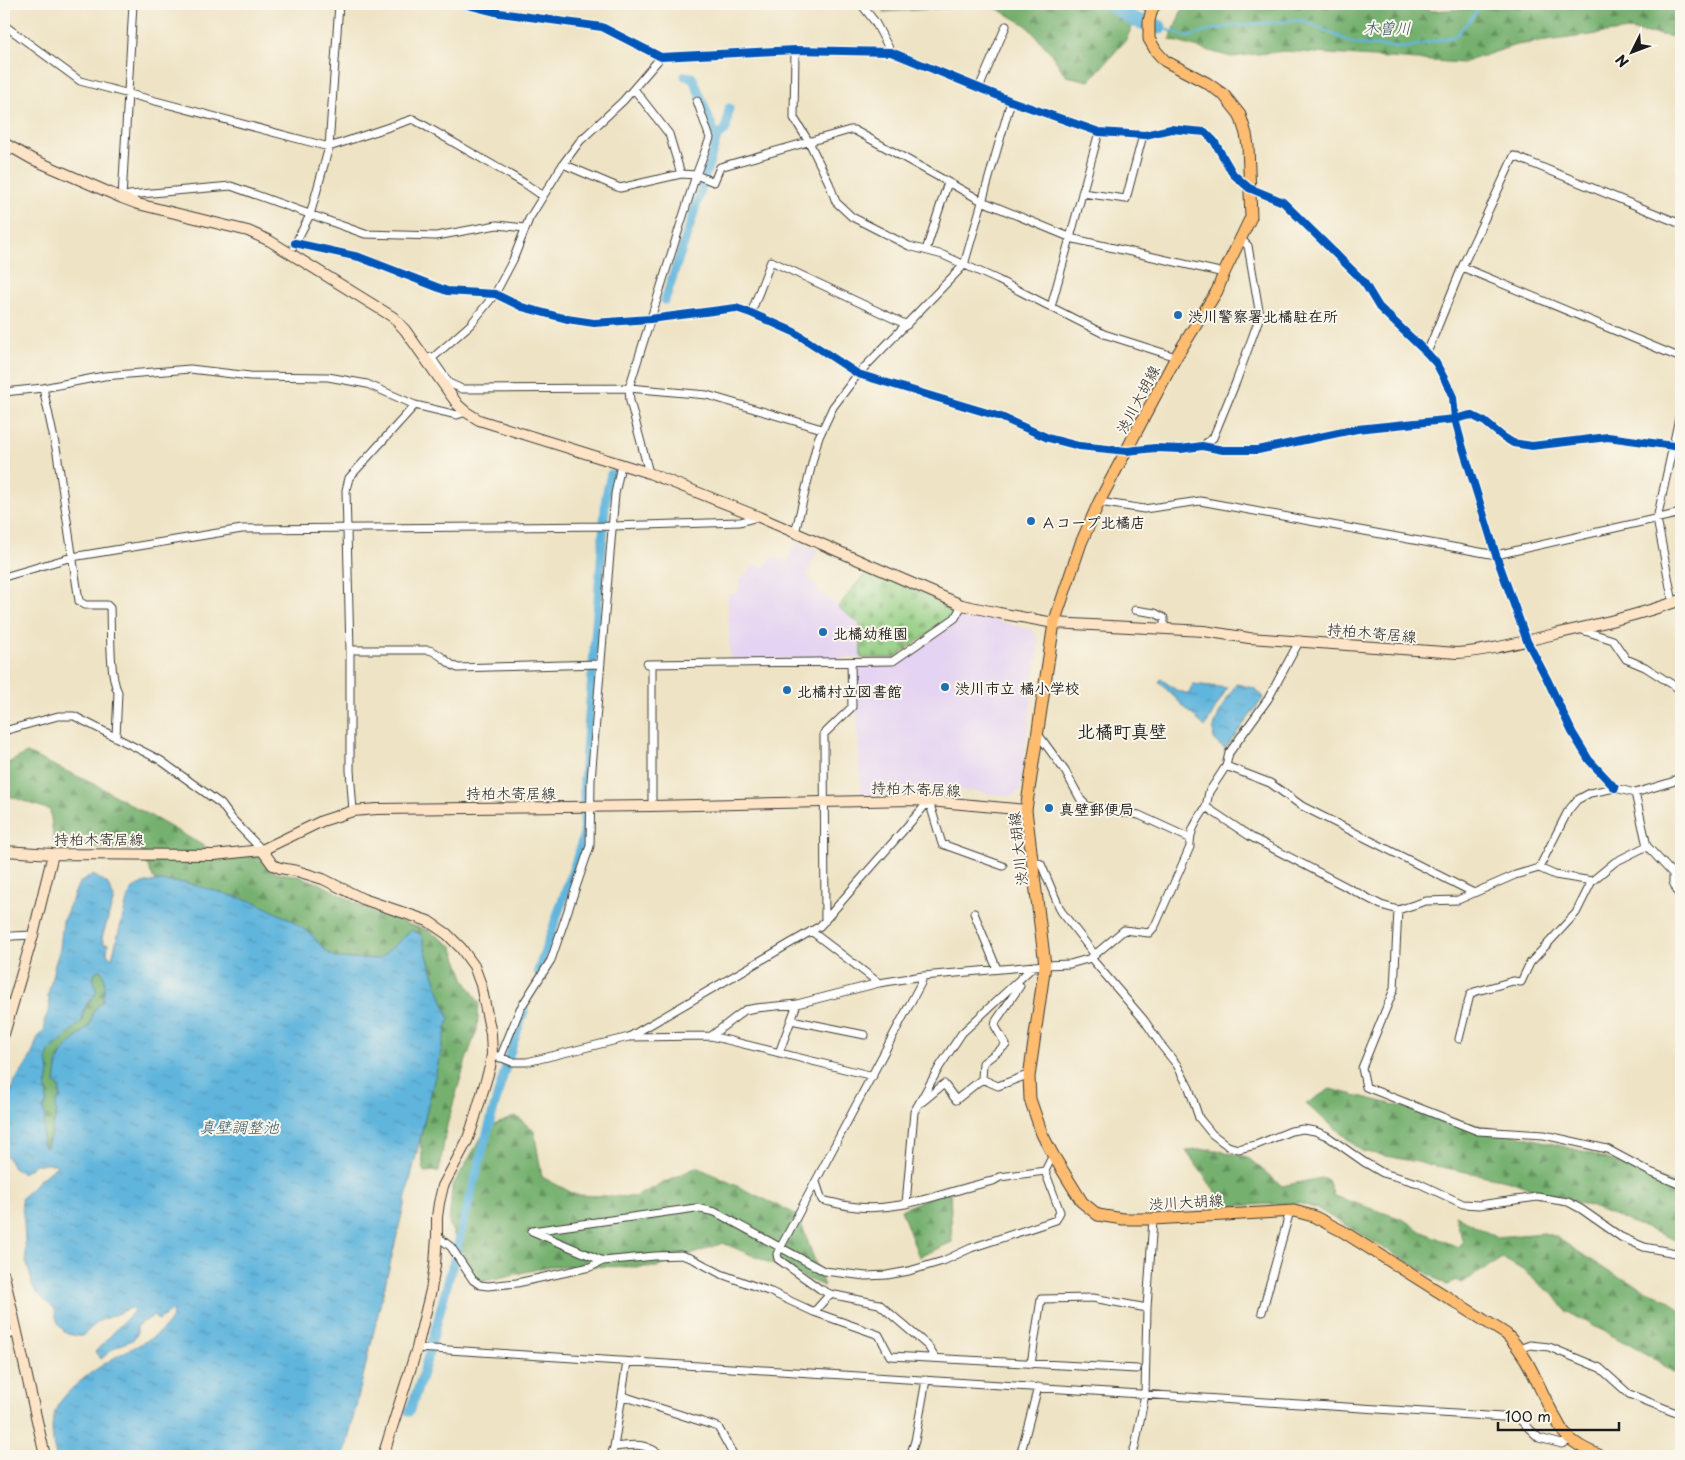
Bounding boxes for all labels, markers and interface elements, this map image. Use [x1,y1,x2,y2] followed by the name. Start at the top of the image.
[1363,15,1411,39] water label: 木曽川
[1608,28,1658,78] north arrow
[1610,50,1633,72] text: N
[1188,304,1338,327] place label: 渋川警察署北橘駐在所
[1172,309,1184,321] marker: 渋川警察署北橘駐在所
[1109,360,1165,438] street label: 渋川大胡線
[1041,510,1145,533] place label: Ａコープ北橘店
[1025,515,1037,527] marker: Ａコープ北橘店
[1326,617,1418,647] street label: 持柏木寄居線
[833,621,908,644] place label: 北橘幼稚園
[817,626,829,638] marker: 北橘幼稚園
[955,676,1080,699] place label: 渋川市立 橘小学校
[797,679,902,702] place label: 北橘村立図書館
[939,681,951,693] marker: 渋川市立 橘小学校
[781,684,793,696] marker: 北橘村立図書館
[1077,717,1167,744] district label: 北橘町真壁
[871,775,961,801] street label: 持柏木寄居線
[466,781,556,804] street label: 持柏木寄居線
[1059,797,1134,820] place label: 真壁郵便局
[1043,802,1055,814] marker: 真壁郵便局
[1002,810,1032,888] street label: 渋川大胡線
[54,827,144,850] street label: 持柏木寄居線
[199,1114,280,1138] water label: 真壁調整池
[1148,1188,1224,1214] street label: 渋川大胡線
[1498,1400,1619,1432] scale bar
[1505,1404,1551,1427] text: 100 m

